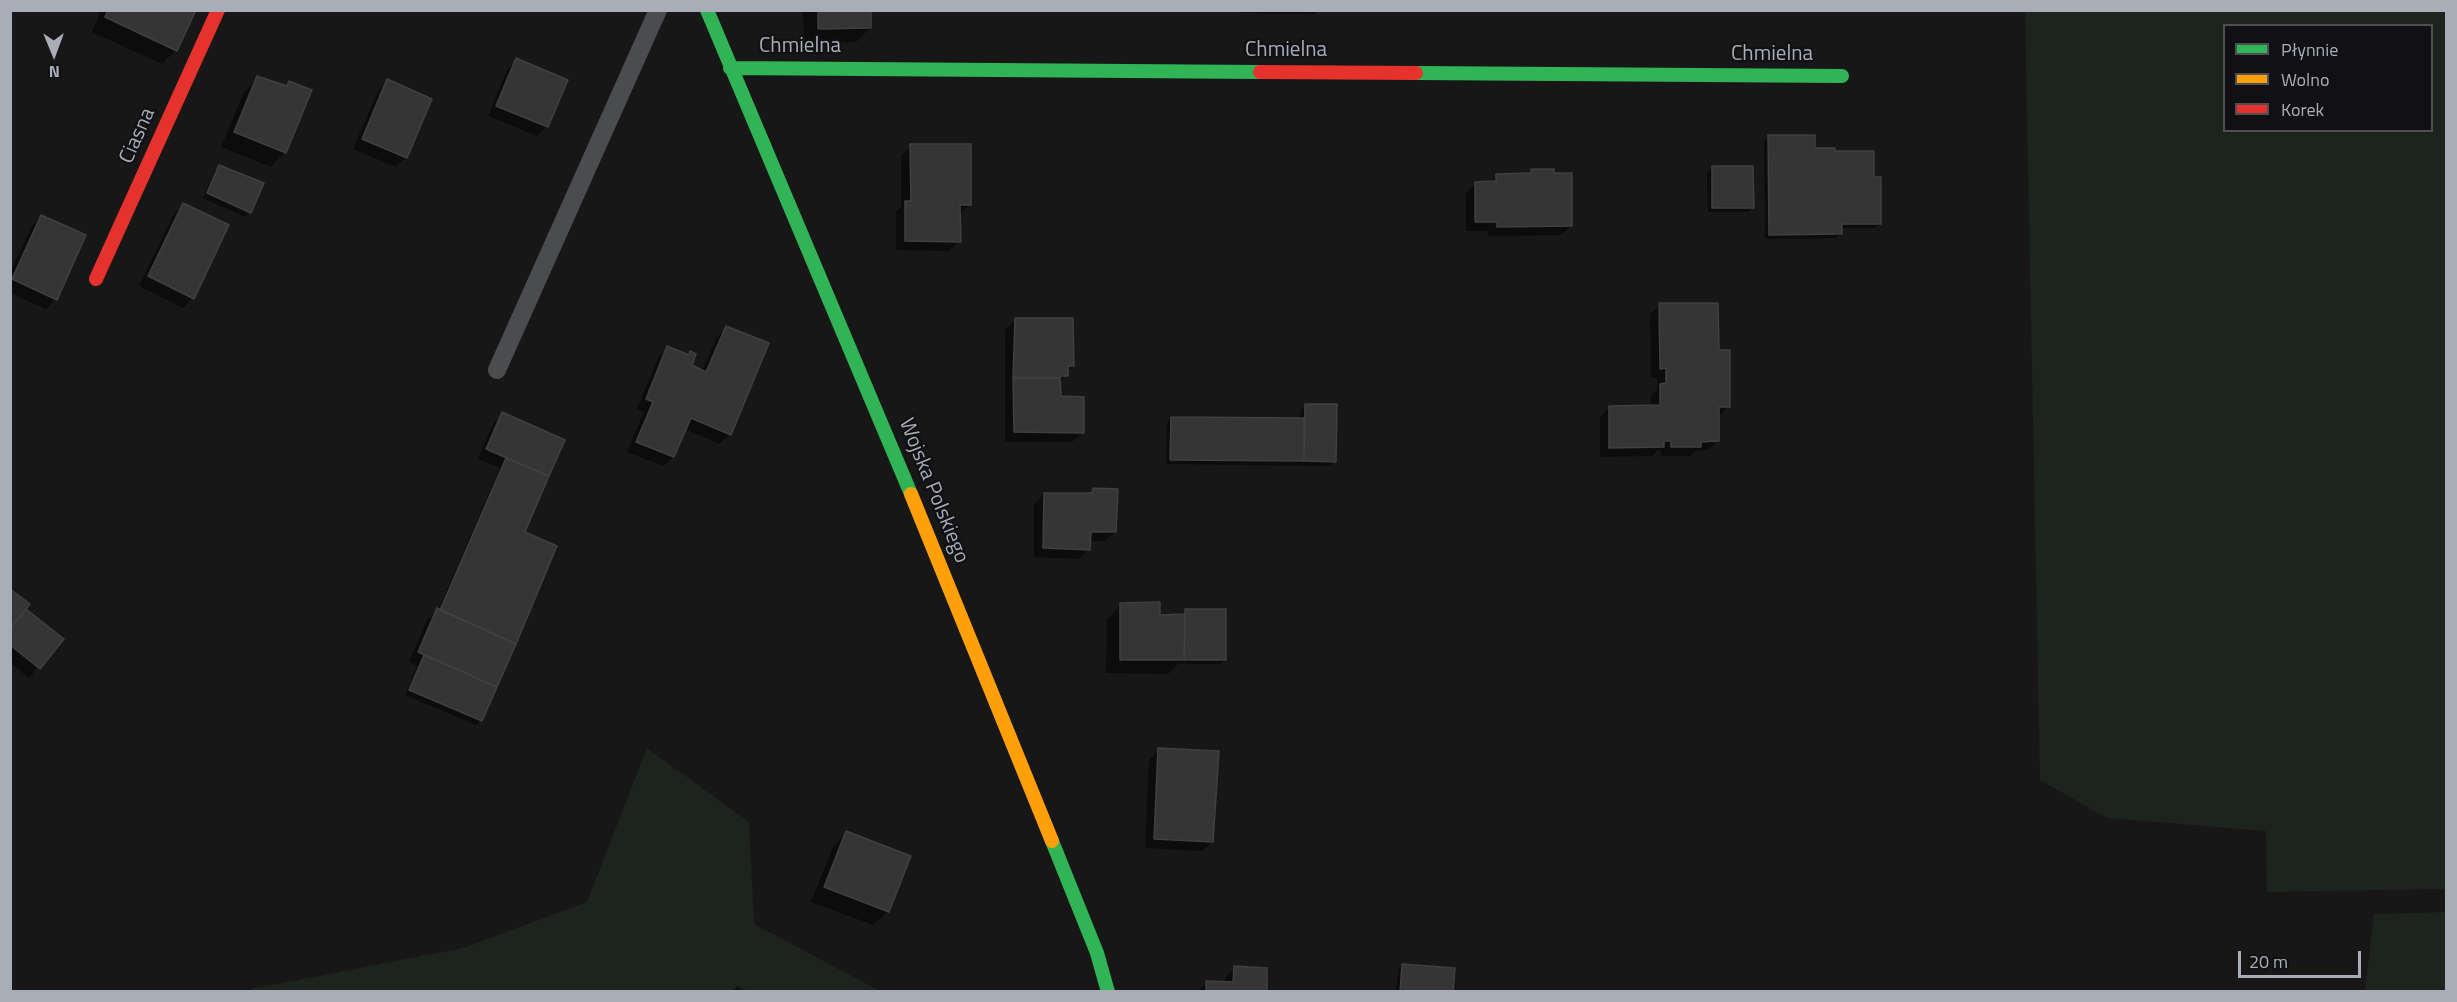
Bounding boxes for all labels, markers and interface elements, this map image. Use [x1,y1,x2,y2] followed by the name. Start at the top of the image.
[24,24,84,84] north arrow
[2223,24,2433,132] legend
[759,34,841,60] street label: Chmielna
[2281,36,2338,63] text: Płynnie
[1245,38,1327,64] street label: Chmielna
[1731,42,1813,68] street label: Chmielna
[49,60,60,84] text: N
[2281,66,2329,93] text: Wolno
[2281,96,2324,123] text: Korek
[115,104,161,168] street label: Ciasna
[892,415,974,567] street label: Wojska Polskiego
[2241,939,2364,977] scale bar
[2249,948,2288,975] text: 20 m

